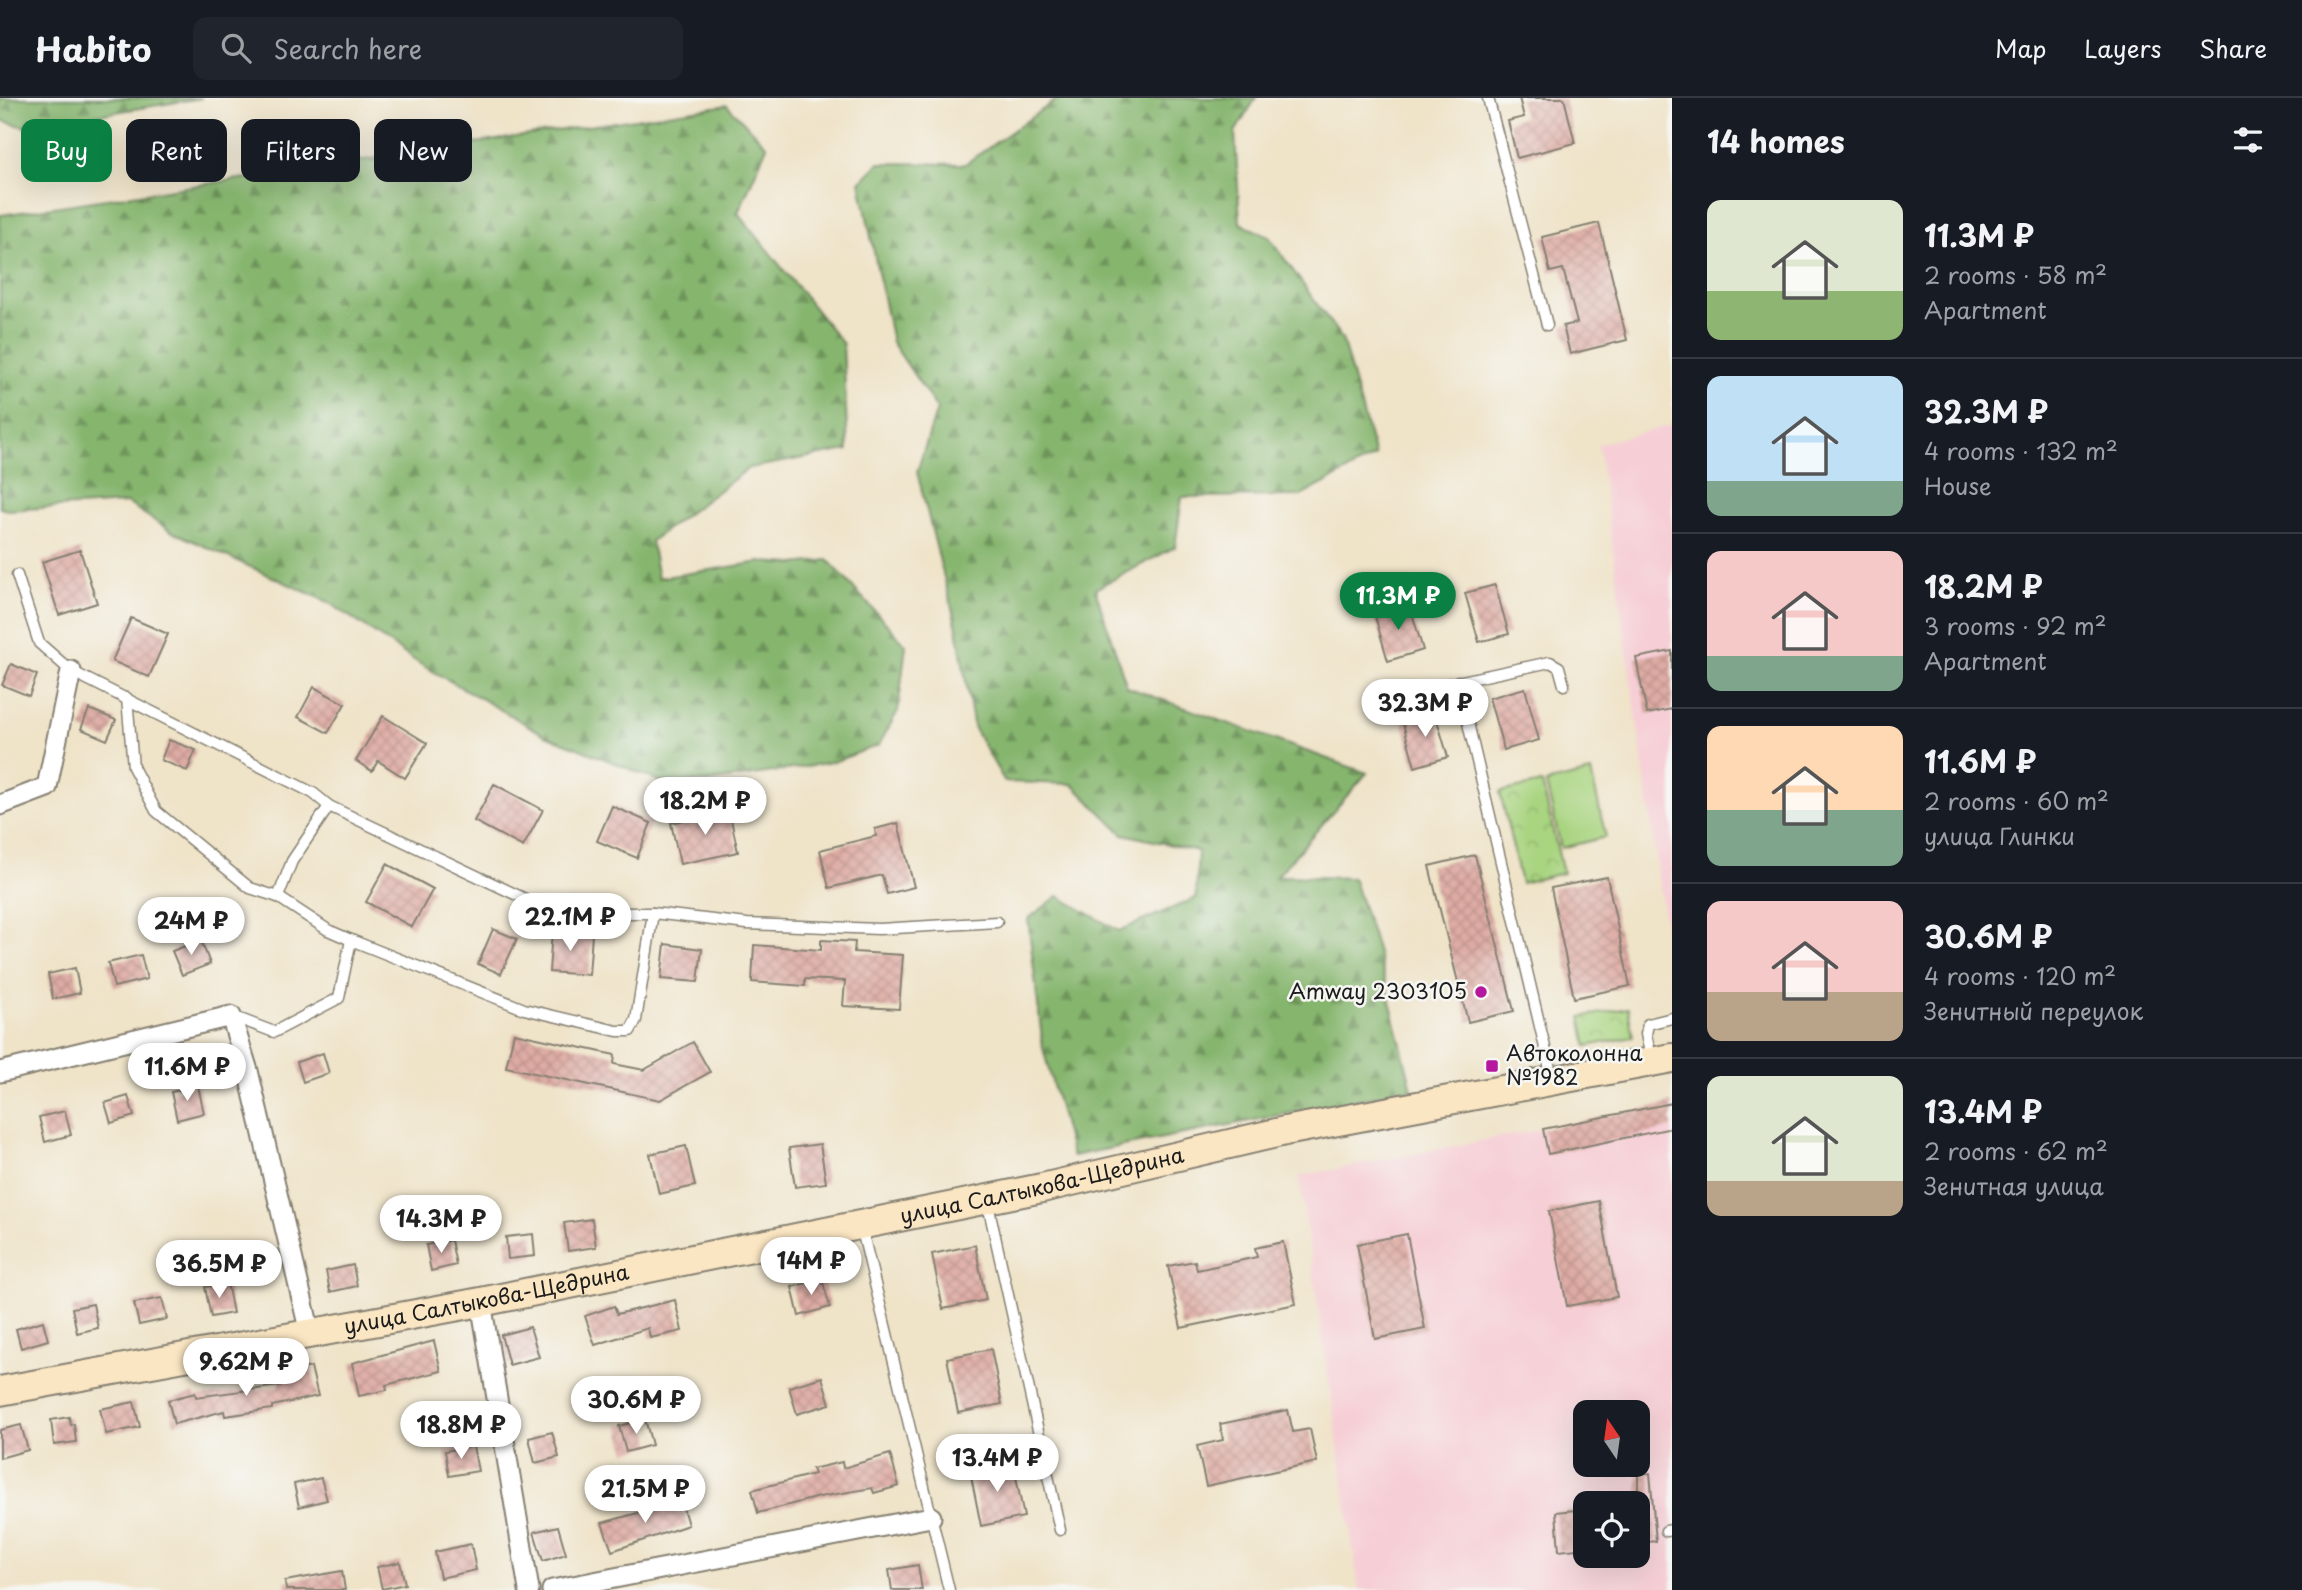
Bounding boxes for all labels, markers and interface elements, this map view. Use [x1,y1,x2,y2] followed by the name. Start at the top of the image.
[193,17,683,80] search box
[35,23,151,73] text: Habito
[217,29,255,67] icon: search
[273,29,422,68] text: Search here
[1995,30,2046,66] text: Map
[2084,30,2161,66] text: Layers
[2199,30,2267,66] text: Share
[1707,118,1845,163] text: 14 homes
[21,119,112,182] chip: Buy
[126,119,227,182] chip: Rent
[241,119,360,182] chip: Filters
[374,119,472,182] chip: New
[2229,121,2267,159] icon: filters
[1924,212,2034,257] text: 11.3M ₽
[1763,228,1847,312] icon: home
[1924,257,2107,292] text: 2 rooms · 58 m²
[1924,292,2047,327] text: Apartment
[1924,388,2048,433] text: 32.3M ₽
[1763,404,1847,488] icon: home
[1924,433,2118,468] text: 4 rooms · 132 m²
[1924,468,1991,503] text: House
[1924,563,2043,608] text: 18.2M ₽
[1333,573,1463,632] pin: 11.3M ₽
[1356,577,1440,612] text: 11.3M ₽
[1763,579,1847,663] icon: home
[1924,608,2107,643] text: 3 rooms · 92 m²
[1924,643,2047,678] text: Apartment
[1360,680,1490,739] pin: 32.3M ₽
[1377,684,1473,719] text: 32.3M ₽
[1924,738,2036,783] text: 11.6M ₽
[1763,754,1847,838] icon: home
[640,778,770,837] pin: 18.2M ₽
[660,782,750,817] text: 18.2M ₽
[1924,783,2109,818] text: 2 rooms · 60 m²
[1924,818,2075,853] text: улица Глинки
[505,894,635,953] pin: 22.1M ₽
[142,898,240,957] pin: 24M ₽
[524,898,616,933] text: 22.1M ₽
[154,902,228,937] text: 24M ₽
[1924,913,2052,958] text: 30.6M ₽
[1763,929,1847,1013] icon: home
[1924,958,2116,993] text: 4 rooms · 120 m²
[1289,974,1467,1006] place label: Amway 2303105
[1473,984,1489,1000] marker: Amway 2303105
[1924,993,2143,1028] text: Зенитный переулок
[1506,1036,1643,1092] place label: Автоколонна №1982
[122,1044,252,1103] pin: 11.6M ₽
[144,1048,230,1083] text: 11.6M ₽
[1484,1058,1500,1074] marker: Автоколонна №1982
[1924,1088,2042,1133] text: 13.4M ₽
[1763,1104,1847,1188] icon: home
[1924,1133,2108,1168] text: 2 rooms · 62 m²
[897,1137,1187,1230] street label: улица Салтыкова-Щедрина
[1924,1168,2104,1203] text: Зенитная улица
[376,1196,506,1255] pin: 14.3M ₽
[396,1200,486,1235] text: 14.3M ₽
[762,1238,860,1297] pin: 14M ₽
[154,1240,284,1300] pin: 36.5M ₽
[777,1242,845,1277] text: 14M ₽
[172,1245,266,1280] text: 36.5M ₽
[341,1254,632,1341] street label: улица Салтыкова-Щедрина
[181,1338,311,1398] pin: 9.62M ₽
[199,1343,293,1378] text: 9.62M ₽
[571,1376,701,1436] pin: 30.6M ₽
[587,1381,685,1416] text: 30.6M ₽
[1573,1400,1650,1477] north arrow
[1573,1400,1650,1568] map controls
[396,1402,526,1461] pin: 18.8M ₽
[416,1406,506,1441] text: 18.8M ₽
[932,1434,1062,1494] pin: 13.4M ₽
[952,1439,1042,1474] text: 13.4M ₽
[580,1466,710,1525] pin: 21.5M ₽
[600,1470,690,1505] text: 21.5M ₽
[1573,1491,1650,1568] button: locate

